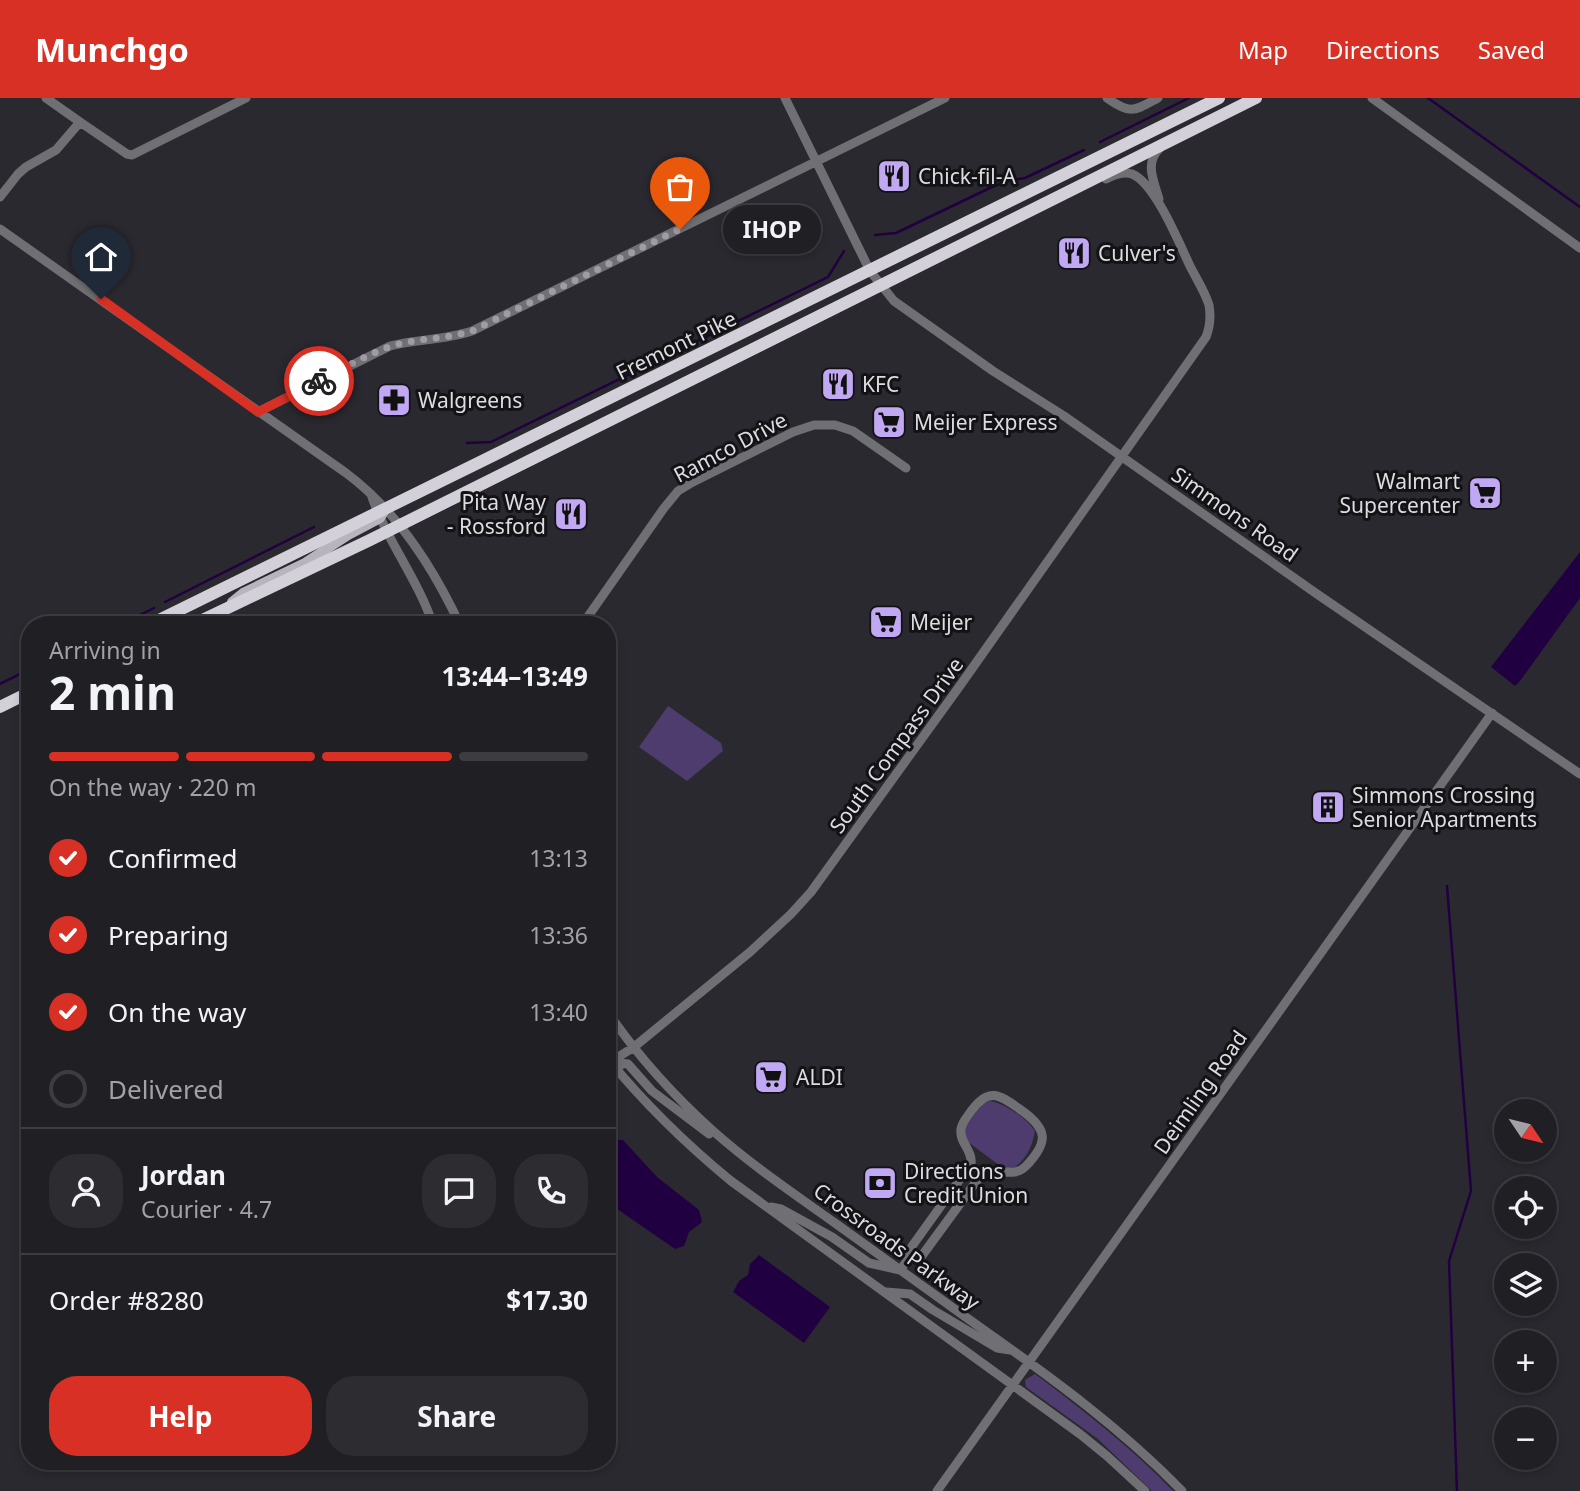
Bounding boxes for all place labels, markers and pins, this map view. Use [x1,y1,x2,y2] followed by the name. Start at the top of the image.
[650,157,710,229] pin
[875,157,913,195] restaurant icon: Chick-fil-A
[918,162,1017,190] place label: Chick-fil-A
[722,204,820,254] callout: IHOP
[71,227,131,299] pin
[1055,234,1093,272] restaurant icon: Culver's
[1098,239,1176,267] place label: Culver's
[819,365,857,403] restaurant icon: KFC
[862,370,899,398] place label: KFC
[375,381,413,419] pharmacy icon: Walgreens
[418,386,522,414] place label: Walgreens
[870,403,908,441] supermarket icon: Meijer Express
[914,408,1058,436] place label: Meijer Express
[1339,467,1460,519] place label: Walmart Supercenter
[1466,474,1504,512] supermarket icon: Walmart Supercenter
[447,488,546,540] place label: Pita Way - Rossford
[552,495,590,533] restaurant icon: Pita Way - Rossford
[867,603,905,641] supermarket icon: Meijer
[910,608,973,636] place label: Meijer
[1352,781,1537,833] place label: Simmons Crossing Senior Apartments
[1309,788,1347,826] building icon: Simmons Crossing Senior Apartments
[752,1058,790,1096] supermarket icon: ALDI
[796,1063,843,1091] place label: ALDI
[904,1157,1028,1209] place label: Directions Credit Union
[861,1164,899,1202] bank icon: Directions Credit Union

